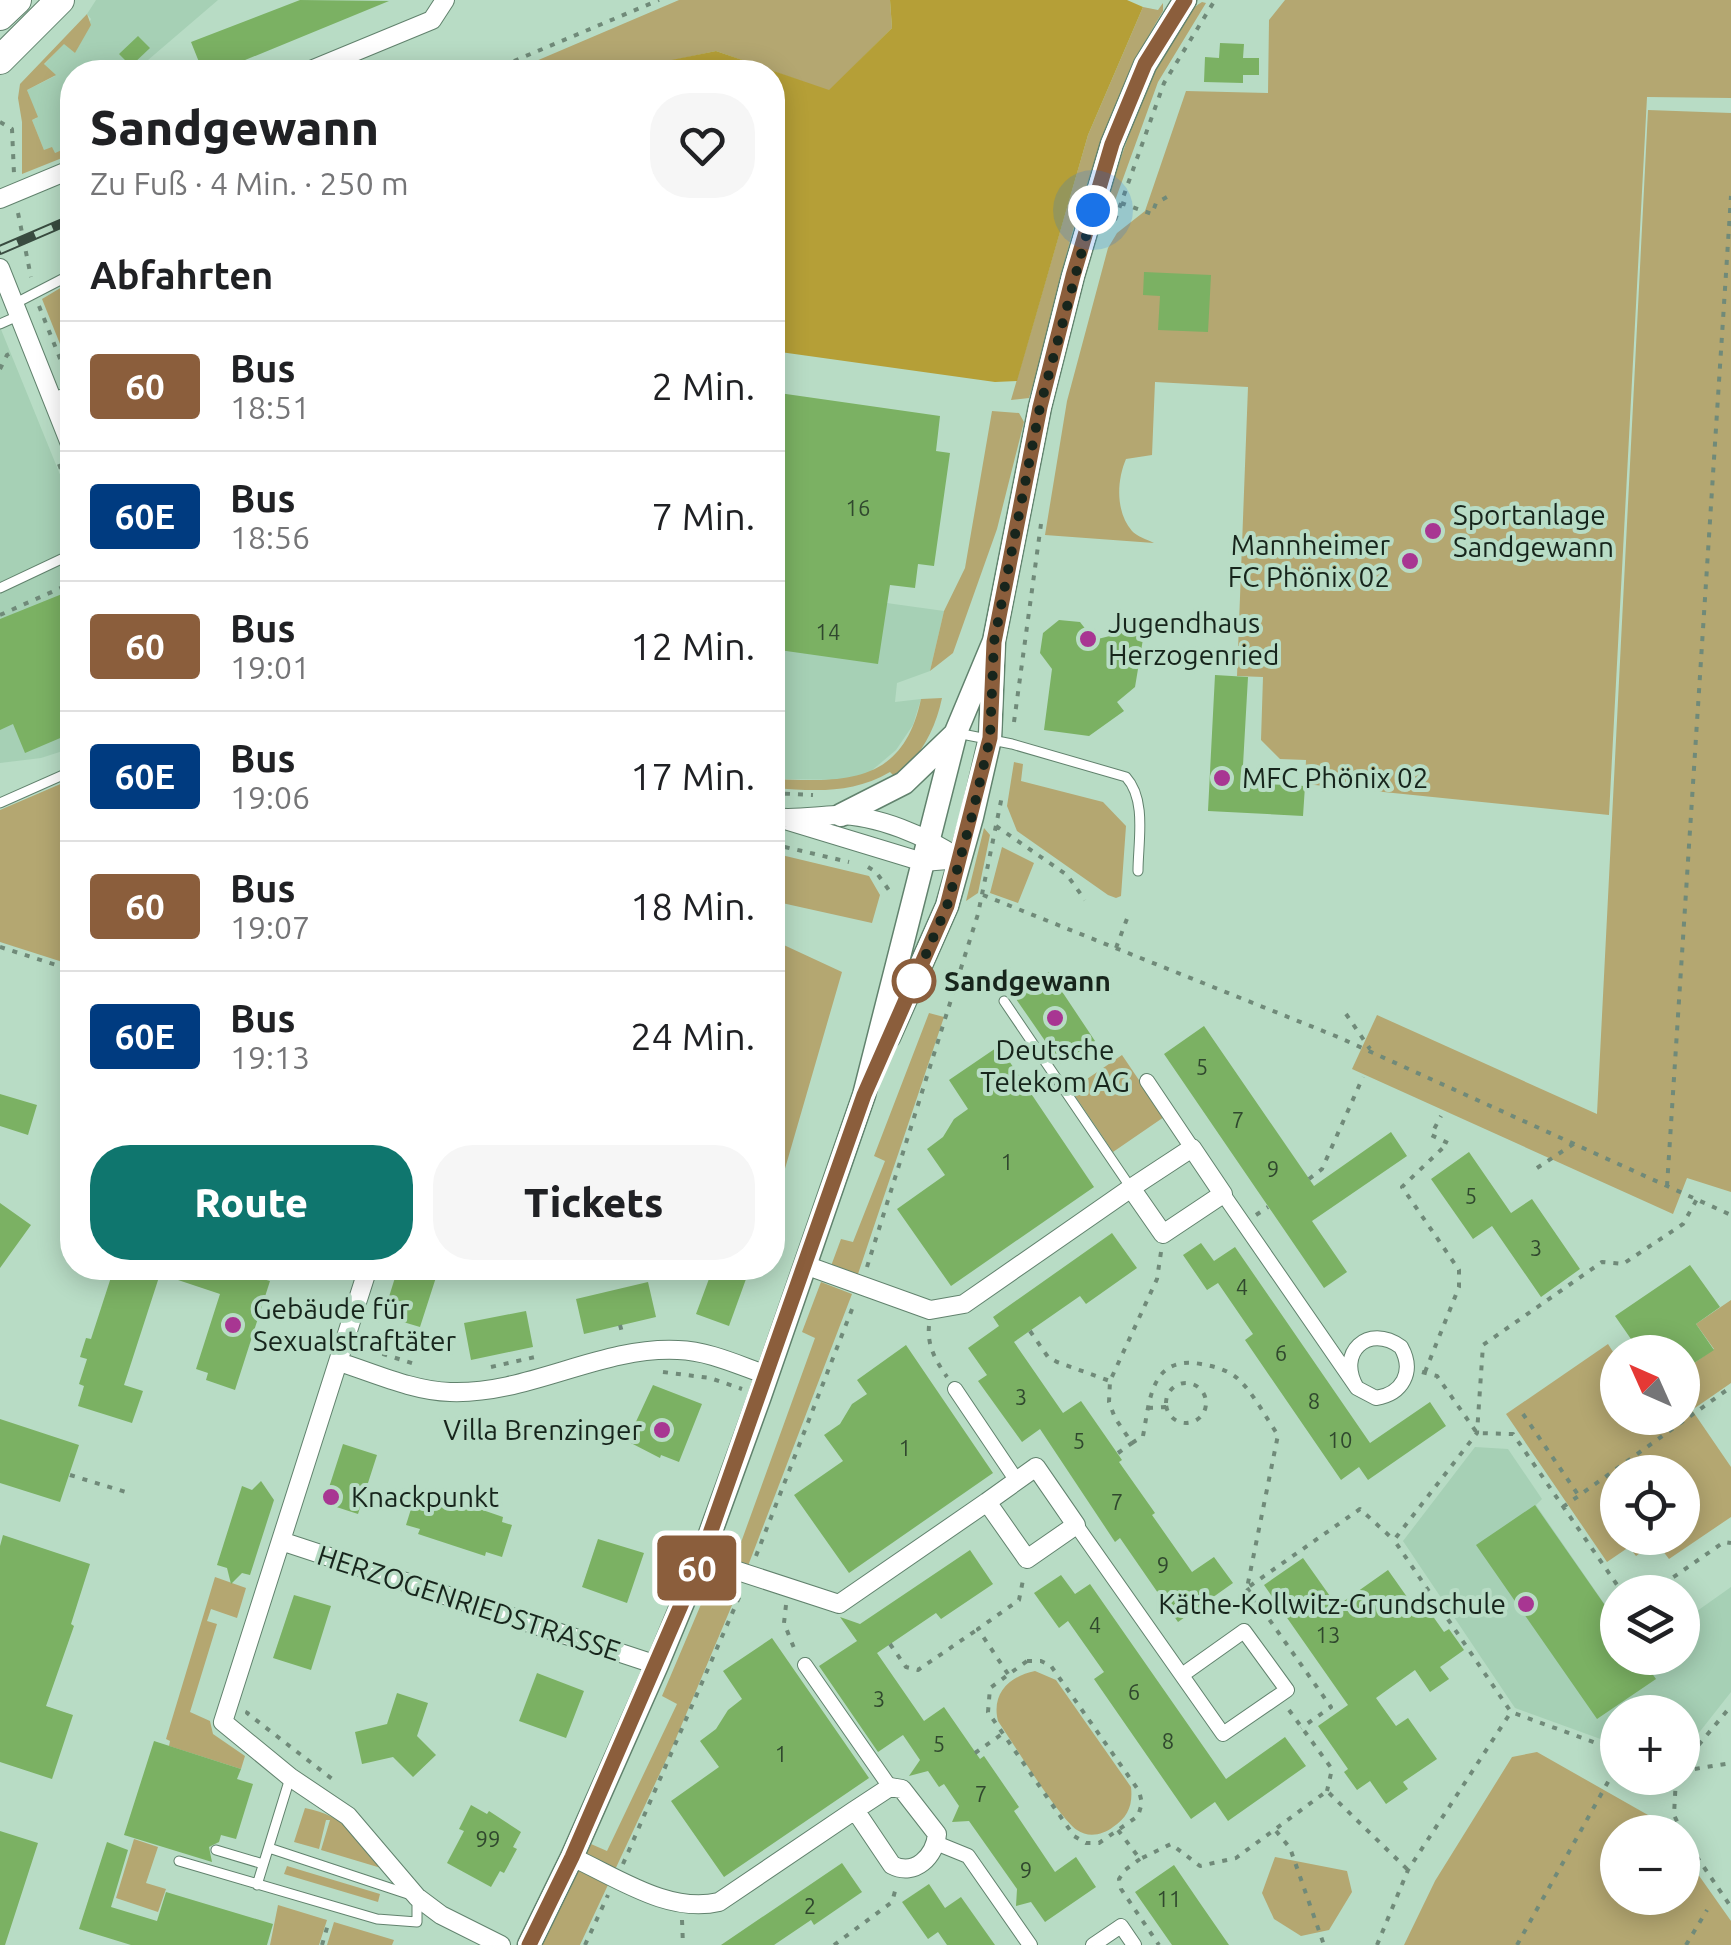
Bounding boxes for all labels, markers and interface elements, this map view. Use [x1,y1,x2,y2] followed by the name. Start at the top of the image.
[650,93,755,198] button: heart
[90,100,379,154] text: Sandgewann
[90,165,409,201] text: Zu Fuß · 4 Min. · 250 m
[1068,185,1118,235] your location
[90,254,273,296] text: Abfahrten
[230,347,295,389] text: Bus
[652,365,755,407] text: 2 Min.
[125,366,165,406] text: 60
[230,389,310,425] text: 18:51
[230,477,295,519] text: Bus
[652,495,755,537] text: 7 Min.
[846,495,870,520] house number: 16
[115,496,175,536] text: 60E
[1453,499,1614,562] place label: Sportanlage Sandgewann
[230,519,310,555] text: 18:56
[1422,520,1444,542] marker: Sportanlage Sandgewann
[1228,529,1390,592] place label: Mannheimer FC Phönix 02
[1399,550,1421,572] marker: Mannheimer FC Phönix 02
[230,607,295,649] text: Bus
[1108,607,1279,670] place label: Jugendhaus Herzogenried
[816,619,840,644] house number: 14
[630,625,755,667] text: 12 Min.
[125,626,165,666] text: 60
[1077,628,1099,650] marker: Jugendhaus Herzogenried
[230,649,310,685] text: 19:01
[230,737,295,779] text: Bus
[630,755,755,797] text: 17 Min.
[115,756,175,796] text: 60E
[1242,762,1429,793] place label: MFC Phönix 02
[1211,767,1233,789] marker: MFC Phönix 02
[230,779,310,815] text: 19:06
[230,867,295,909] text: Bus
[630,885,755,927] text: 18 Min.
[125,886,165,926] text: 60
[230,909,310,945] text: 19:07
[893,960,935,1002] marker: Sandgewann
[944,965,1111,996] place label: Sandgewann
[230,997,295,1039] text: Bus
[1044,1007,1066,1029] marker: Deutsche Telekom AG
[630,1015,755,1057] text: 24 Min.
[115,1016,175,1056] text: 60E
[980,1034,1130,1097] place label: Deutsche Telekom AG
[230,1039,310,1075] text: 19:13
[1196,1054,1208,1079] house number: 5
[1232,1107,1244,1132] house number: 7
[90,1145,413,1260] button: Route
[433,1145,755,1260] button: Tickets
[1001,1149,1013,1174] house number: 1
[1267,1156,1279,1181] house number: 9
[1465,1183,1477,1208] house number: 5
[1530,1235,1542,1260] house number: 3
[1236,1274,1248,1299] house number: 4
[253,1293,457,1356] place label: Gebäude für Sexualstraftäter
[222,1314,244,1336] marker: Gebäude für Sexualstraftäter
[1600,1335,1700,1435] north arrow
[1600,1335,1700,1915] map controls
[1275,1340,1287,1365] house number: 6
[1015,1384,1027,1409] house number: 3
[1308,1388,1320,1413] house number: 8
[443,1414,642,1445] place label: Villa Brenzinger
[651,1419,673,1441] marker: Villa Brenzinger
[1328,1427,1352,1452] house number: 10
[1073,1428,1085,1453] house number: 5
[899,1435,911,1460] house number: 1
[1600,1455,1700,1555] button: locate
[351,1481,499,1512] place label: Knackpunkt
[320,1486,342,1508] marker: Knackpunkt
[1111,1489,1123,1514] house number: 7
[652,1536,742,1600] line badge: 60
[314,1539,625,1666] street label: HERZOGENRIEDSTRASSE
[677,1548,717,1588] text: 60
[1157,1552,1169,1577] house number: 9
[1600,1575,1700,1675] button: layers
[1158,1588,1506,1619] place label: Käthe-Kollwitz-Grundschule
[1515,1593,1537,1615] marker: Käthe-Kollwitz-Grundschule
[1089,1612,1101,1637] house number: 4
[1316,1622,1340,1647] house number: 13
[1128,1679,1140,1704] house number: 6
[873,1686,885,1711] house number: 3
[1600,1695,1700,1795] button: +
[1162,1728,1174,1753] house number: 8
[933,1731,945,1756] house number: 5
[775,1741,787,1766] house number: 1
[975,1781,987,1806] house number: 7
[1600,1815,1700,1915] button: −
[476,1826,500,1851] house number: 99
[1020,1857,1032,1882] house number: 9
[1157,1886,1181,1911] house number: 11
[804,1893,816,1918] house number: 2

